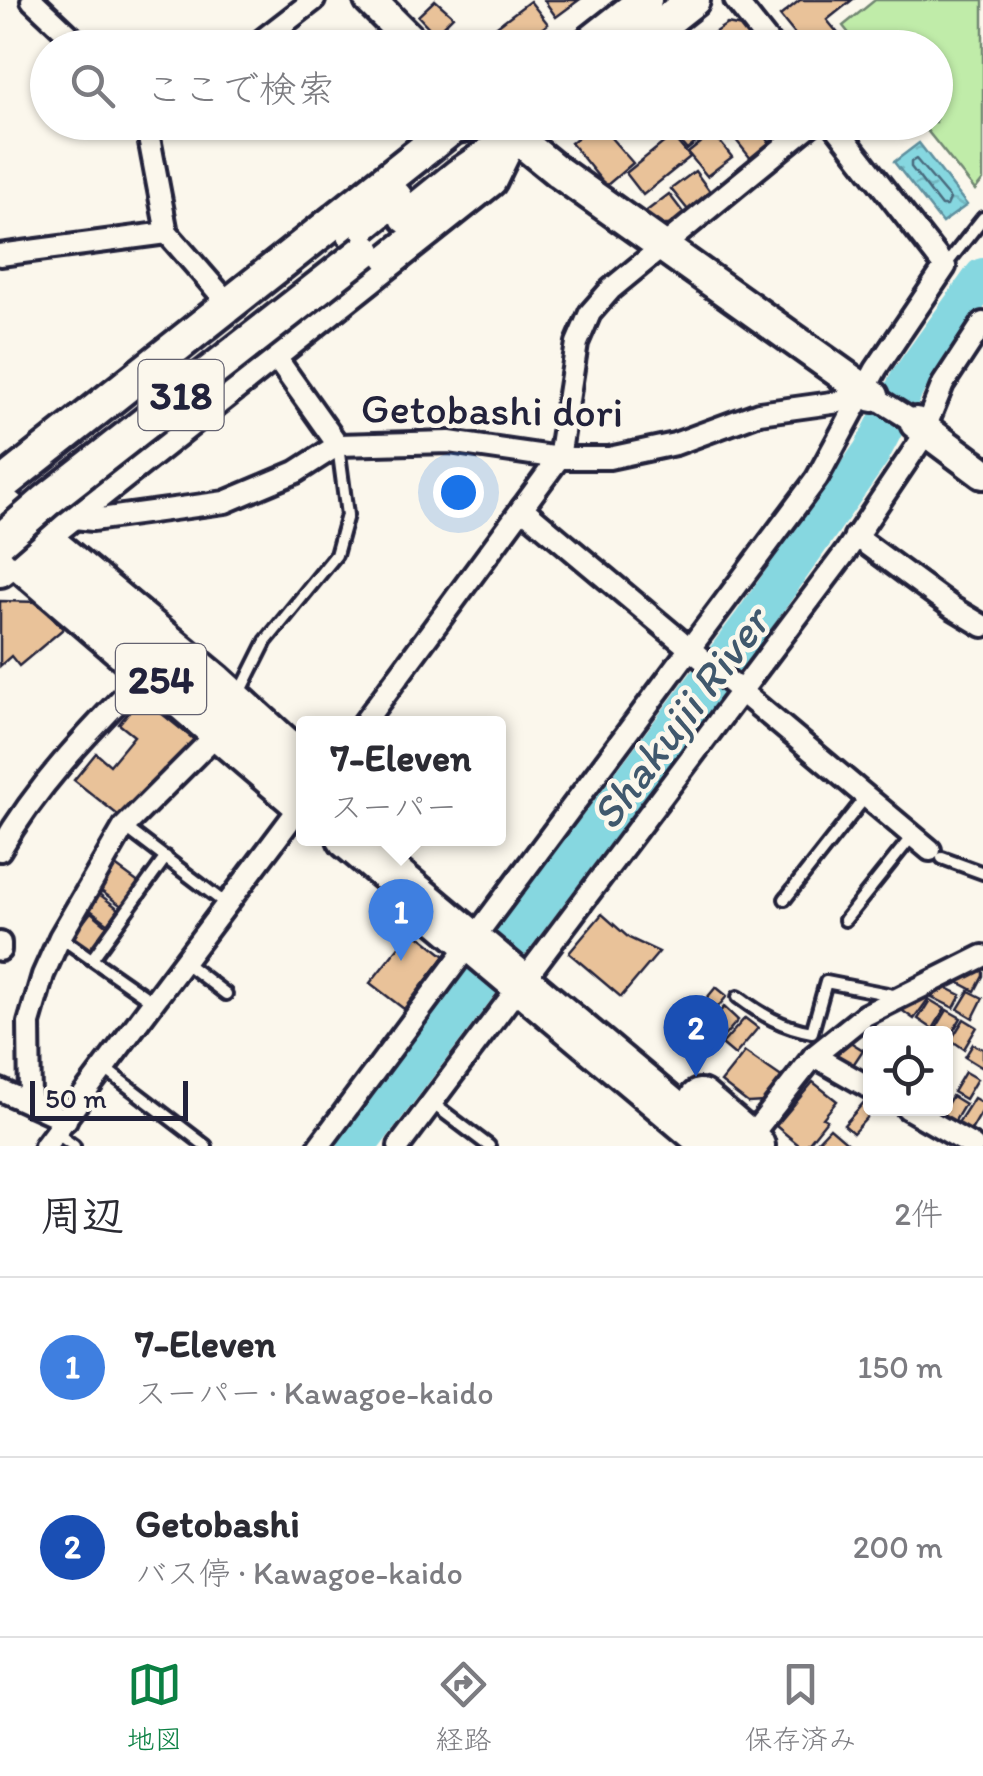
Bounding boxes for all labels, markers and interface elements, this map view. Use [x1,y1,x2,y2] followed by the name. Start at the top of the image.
[30,30,953,140] search box
[65,58,120,113] icon: search
[145,66,335,112] text: ここで検索
[138,360,224,430] road number: 318
[360,382,624,438] street label: Getobashi dori
[433,467,484,518] your location
[578,593,783,839] water label: Shakujii River
[116,644,206,714] road number: 254
[296,716,506,846] popup
[330,735,472,781] text: 7-Eleven
[330,788,457,826] text: スーパー
[368,878,434,961] pin: 1
[664,994,728,1077] pin: 2
[863,1026,953,1116] map controls
[863,1026,953,1116] button: locate
[30,1076,188,1120] scale bar
[45,1081,107,1115] text: 50 m
[40,1190,124,1241] text: 周辺
[894,1195,943,1233] text: 2件
[135,1321,276,1367] text: 7-Eleven
[65,1348,80,1386] text: 1
[858,1348,943,1386] text: 150 m
[135,1374,494,1412] text: スーパー · Kawagoe-kaido
[135,1501,300,1547] text: Getobashi
[64,1528,81,1566] text: 2
[853,1528,943,1566] text: 200 m
[135,1554,463,1592] text: バス停 · Kawagoe-kaido
[126,1657,183,1757] tab: 地図
[435,1657,492,1757] tab: 経路
[744,1657,857,1757] tab: 保存済み

